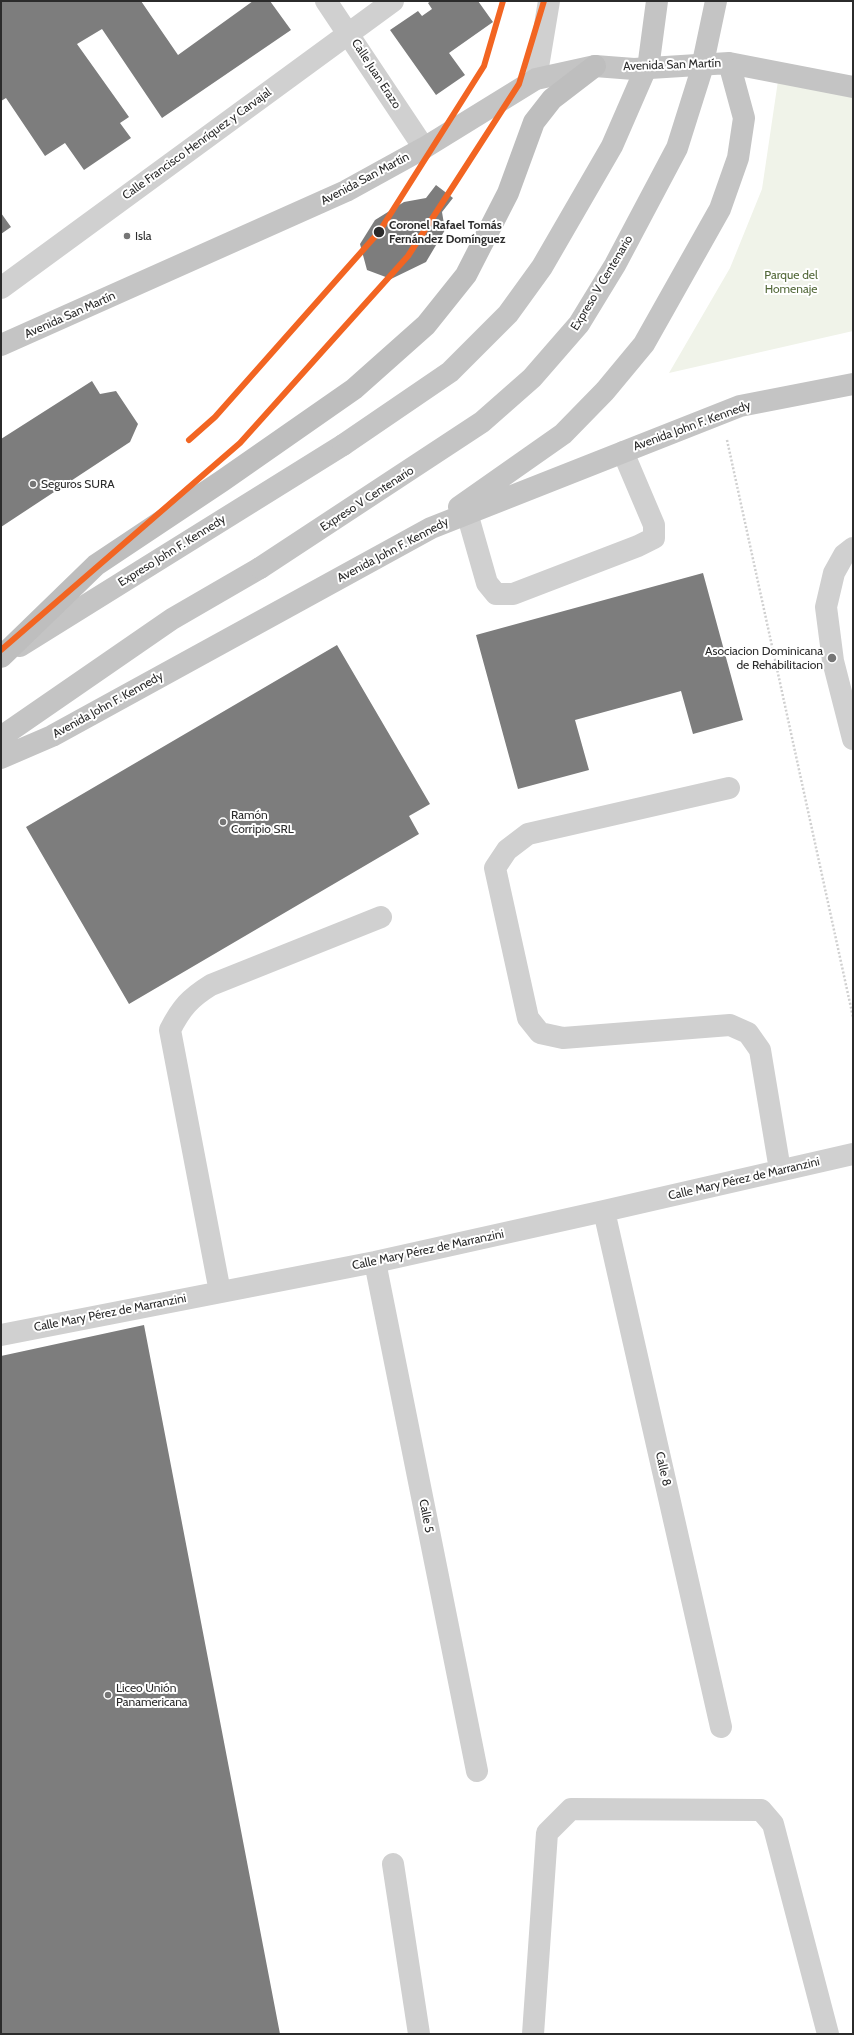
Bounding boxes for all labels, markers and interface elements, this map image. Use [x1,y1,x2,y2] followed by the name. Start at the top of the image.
[348,36,404,112] street label: Calle Juan Erazo
[623,56,721,74] street label: Avenida San Martín
[120,85,274,203] street label: Calle Francisco Henríquez y Carvajal
[318,150,412,208] street label: Avenida San Martín
[389,218,505,246] place label: Coronel Rafael Tomás Fernández Domínguez
[372,225,386,239] marker: Coronel Rafael Tomás Fernández Domínguez
[135,229,151,243] place label: Isla
[122,231,132,241] marker: Isla
[568,233,636,333] street label: Expreso V Centenario
[764,268,818,296] park label: Parque del Homenaje
[22,288,118,342] street label: Avenida San Martín
[631,398,753,454] street label: Avenida John F. Kennedy
[318,463,416,535] street label: Expreso V Centenario
[41,477,115,491] place label: Seguros SURA
[28,479,38,489] marker: Seguros SURA
[116,512,228,590] street label: Expreso John F. Kennedy
[335,515,451,585] street label: Avenida John F. Kennedy
[705,644,823,672] place label: Asociacion Dominicana de Rehabilitacion
[826,652,838,664] marker: Asociacion Dominicana de Rehabilitacion
[50,669,166,741] street label: Avenida John F. Kennedy
[231,808,294,836] place label: Ramón Corripio SRL
[218,817,228,827] marker: Ramón Corripio SRL
[667,1155,821,1203] street label: Calle Mary Pérez de Marranzini
[351,1227,505,1273] street label: Calle Mary Pérez de Marranzini
[33,1291,187,1335] street label: Calle Mary Pérez de Marranzini
[652,1450,674,1488] street label: Calle 8
[416,1498,436,1534] street label: Calle 5
[116,1681,188,1709] place label: Liceo Unión Panamericana
[103,1690,113,1700] marker: Liceo Unión Panamericana

